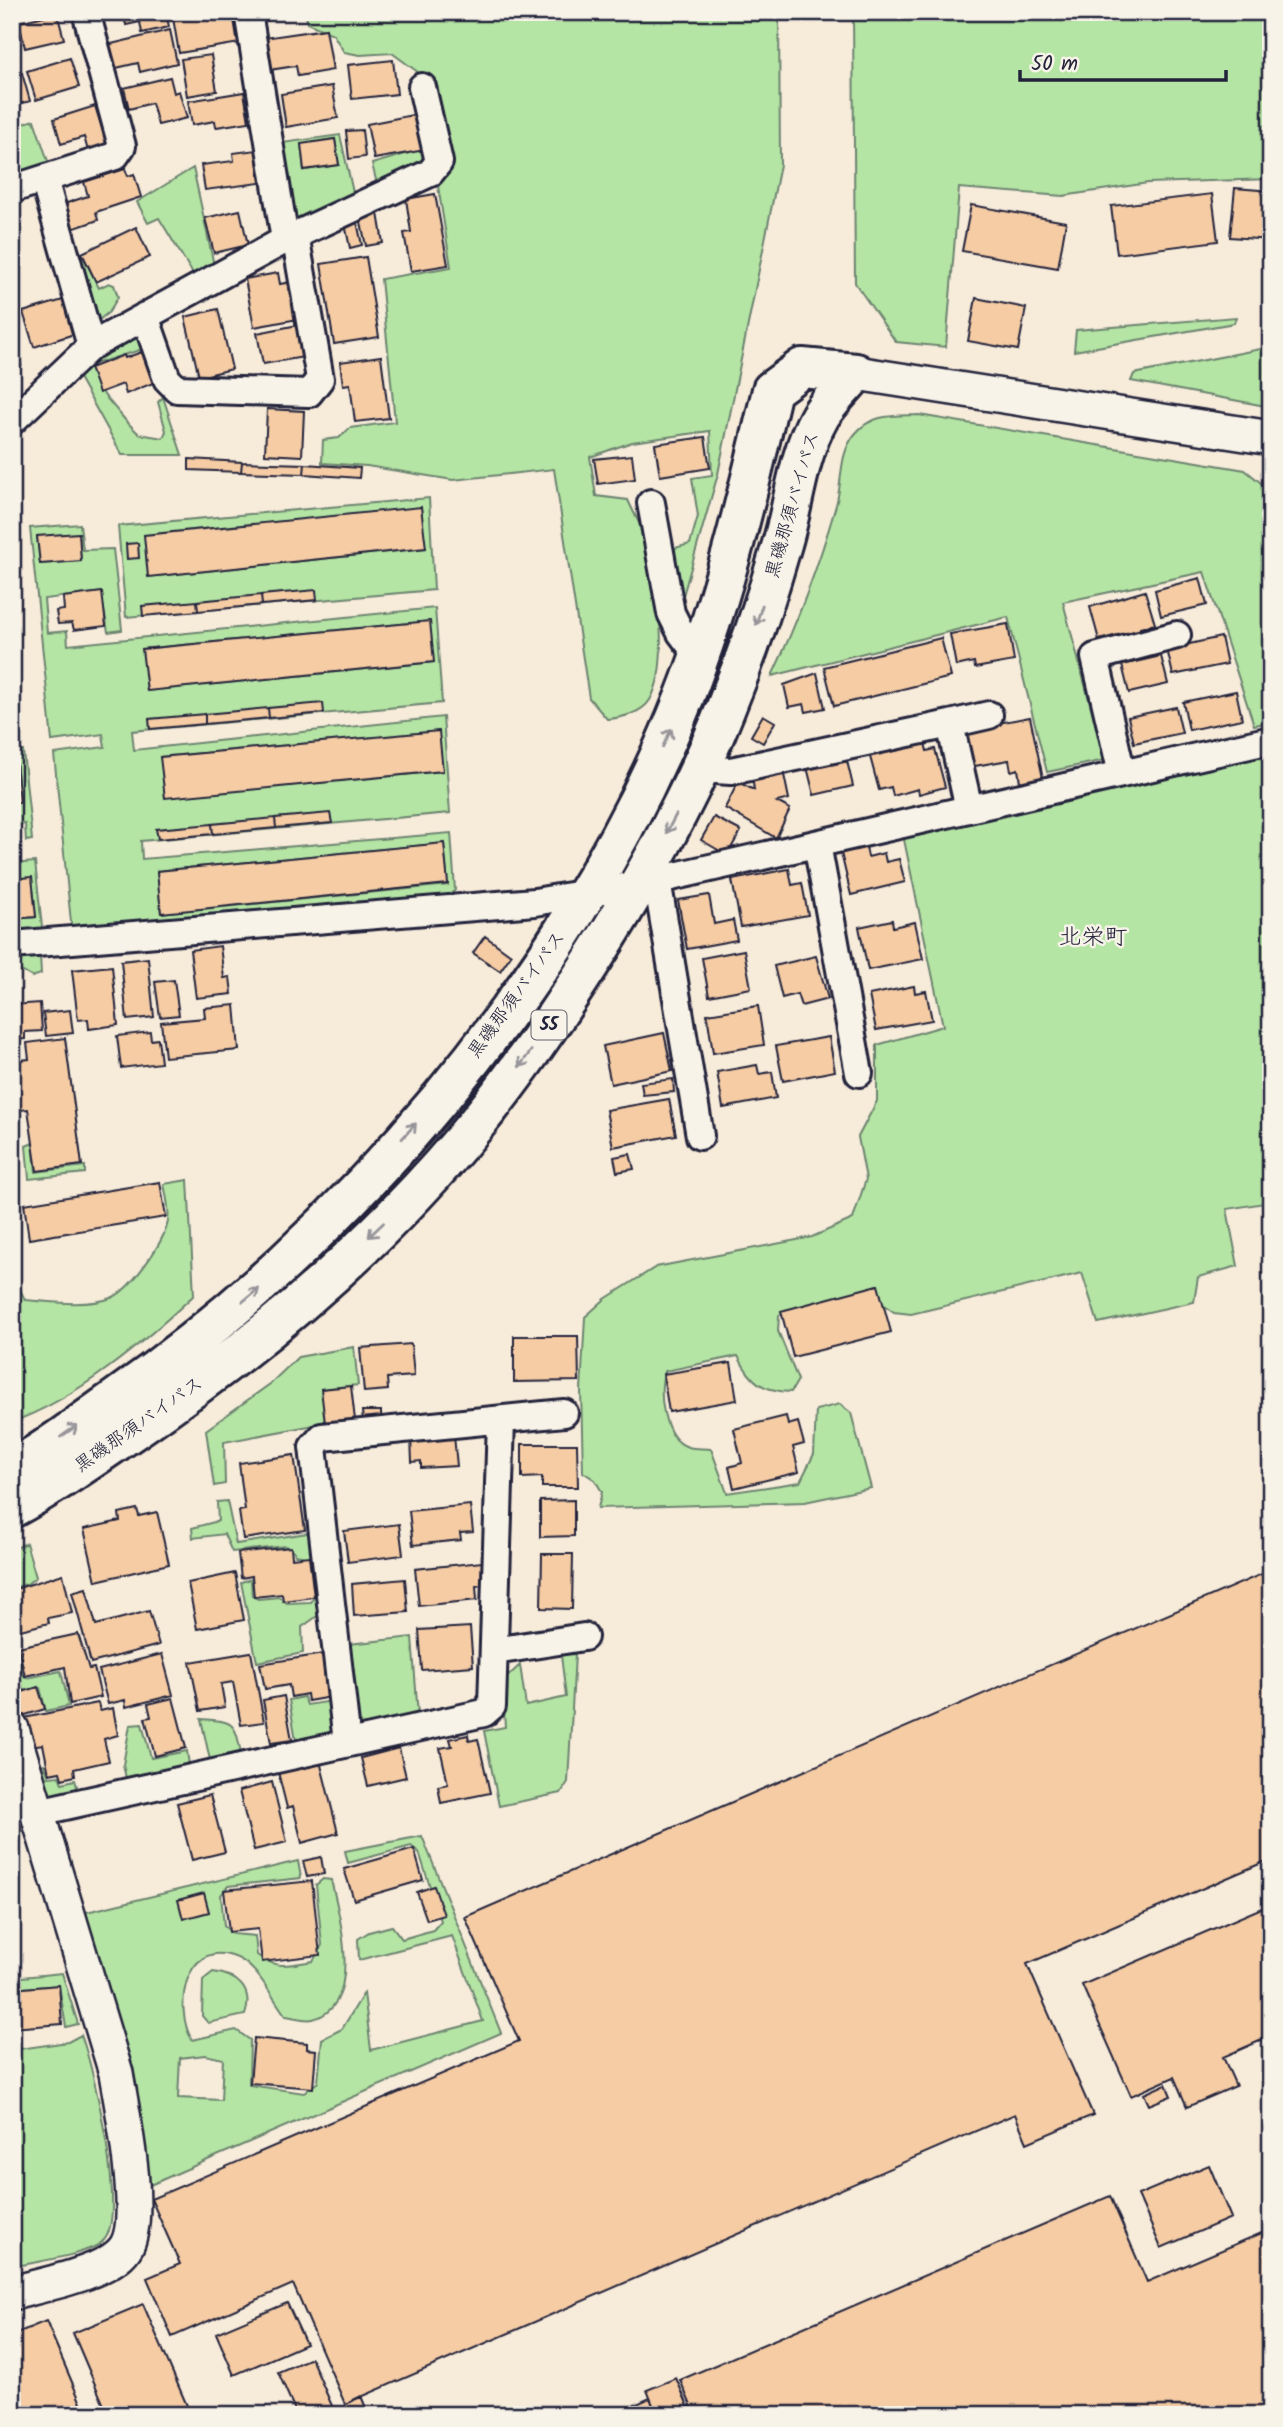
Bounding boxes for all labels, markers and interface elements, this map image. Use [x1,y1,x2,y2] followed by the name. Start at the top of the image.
[1020,38,1227,82] scale bar
[1031,48,1078,81] text: 50 m
[758,428,828,582] street label: 黒磯那須バイパス
[752,603,765,625] one-way arrow
[660,728,674,749] one-way arrow
[664,813,678,834] one-way arrow
[1059,920,1128,956] district label: 北栄町
[460,925,574,1065] street label: 黒磯那須バイパス
[532,1010,566,1040] road number: 55
[518,1049,532,1068] one-way arrow
[401,1123,417,1141] one-way arrow
[368,1221,385,1238] one-way arrow
[241,1287,259,1302] one-way arrow
[68,1369,210,1481] street label: 黒磯那須バイパス
[59,1424,78,1438] one-way arrow

